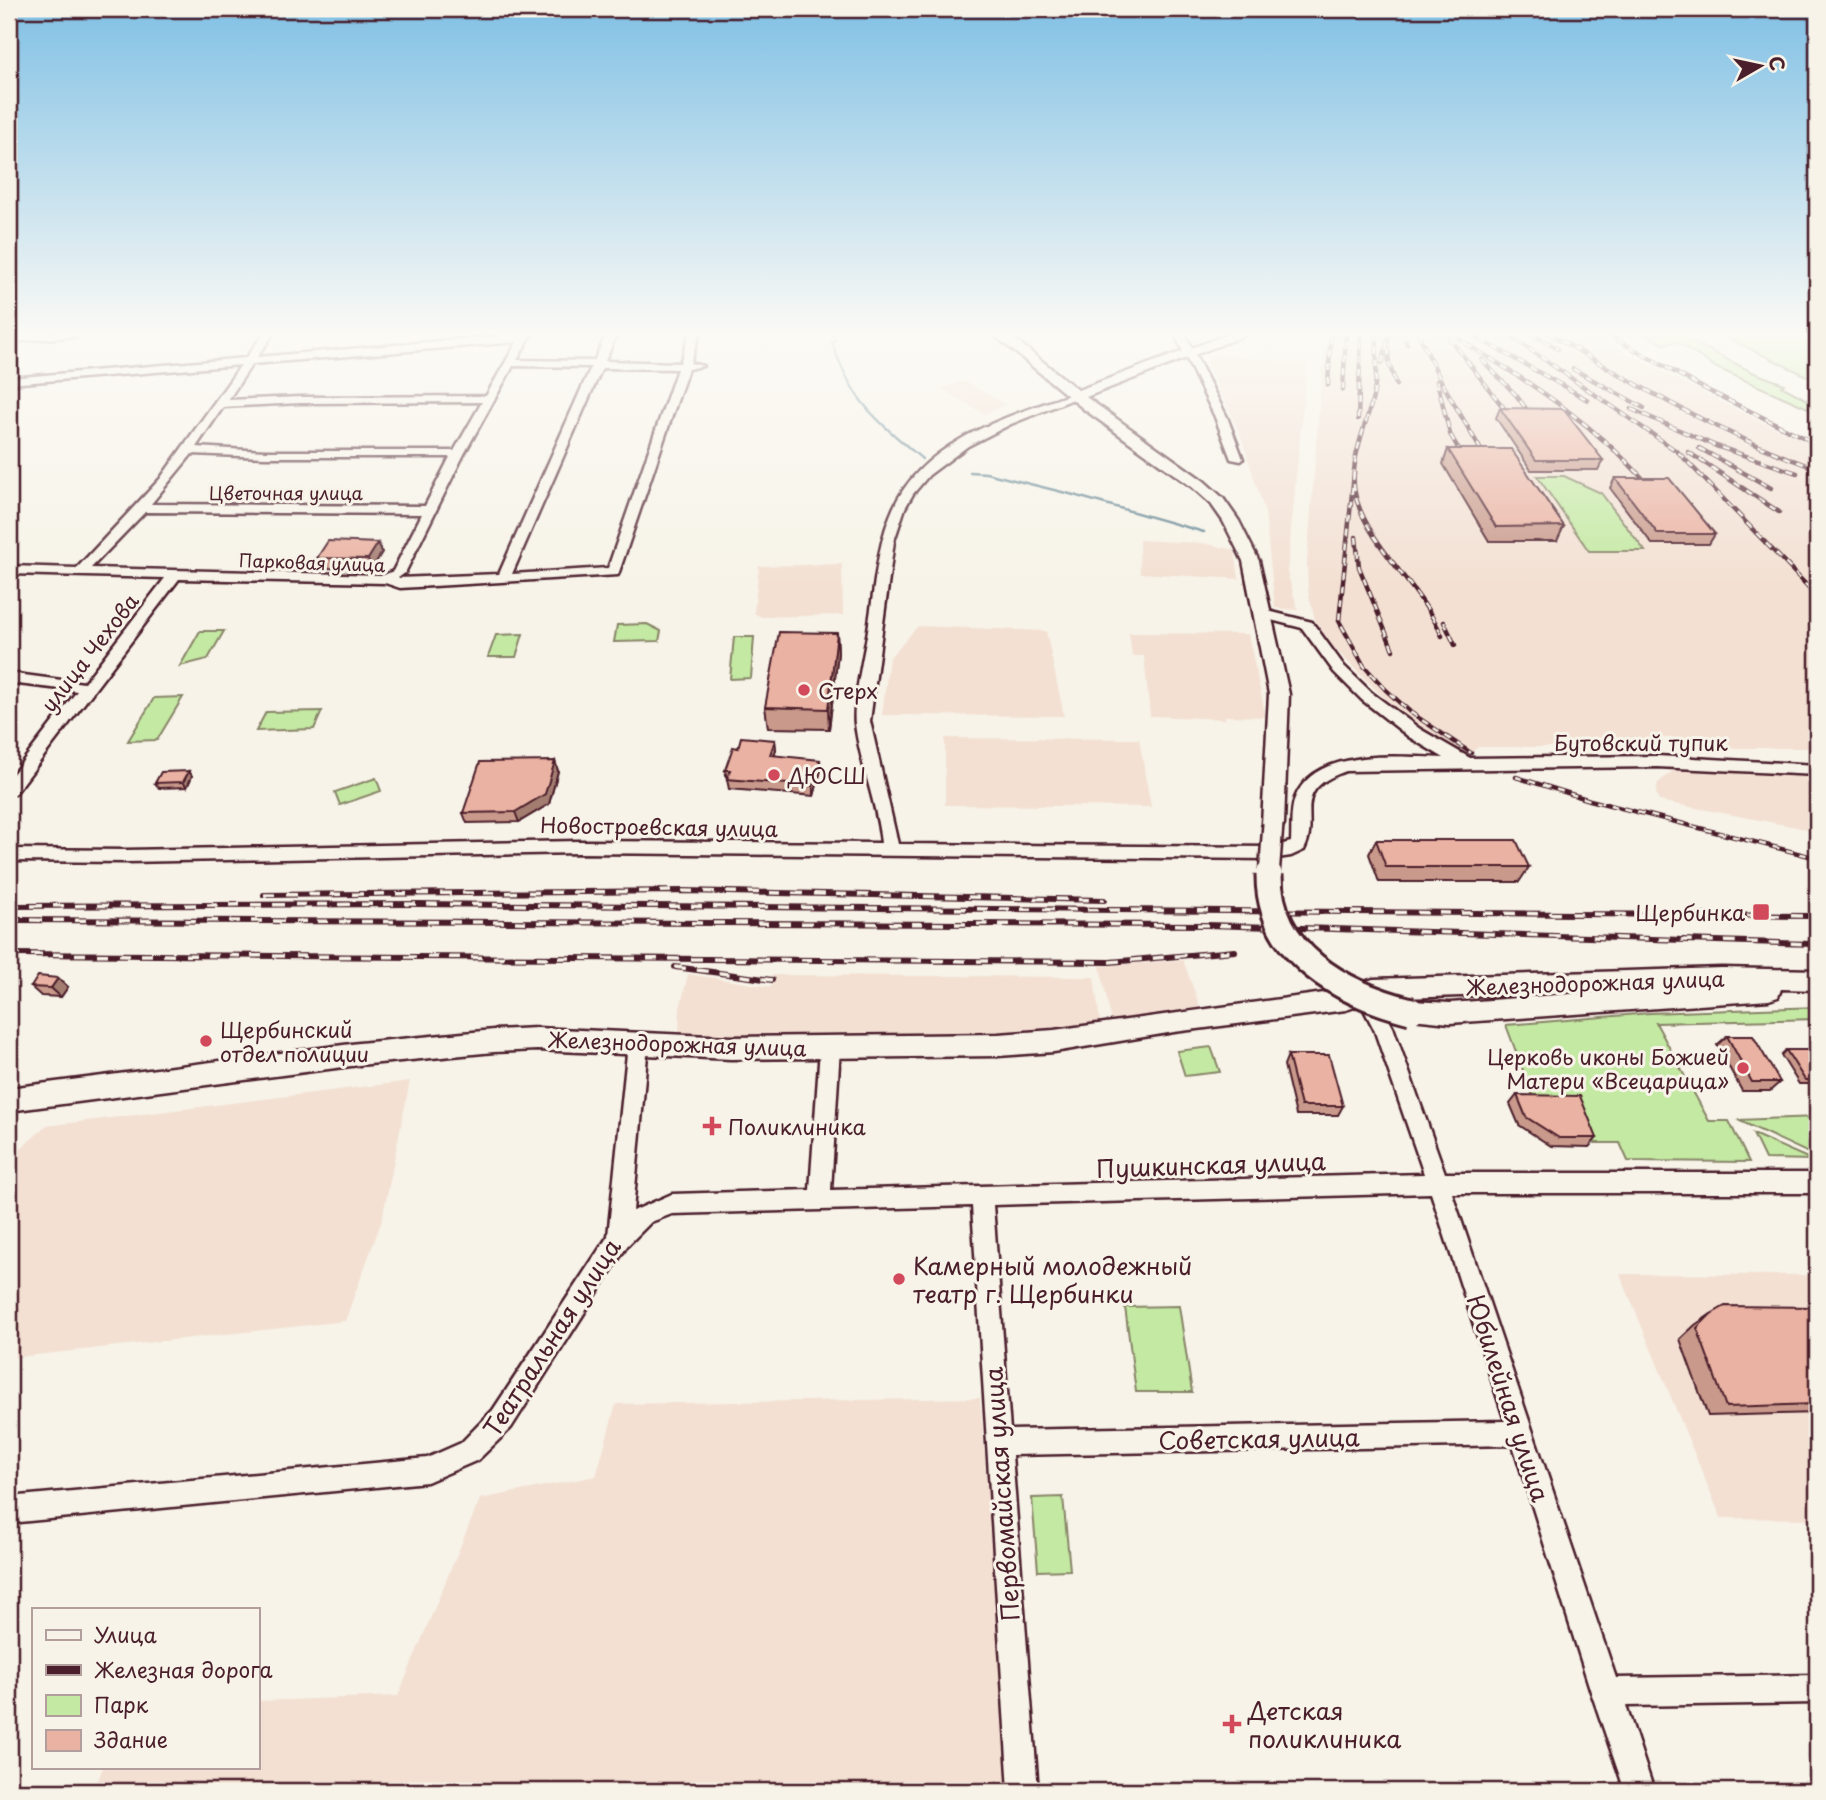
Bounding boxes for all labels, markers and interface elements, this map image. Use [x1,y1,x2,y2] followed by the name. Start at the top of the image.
[1724,32,1794,102] north arrow
[1763,54,1793,72] text: С
[209,479,364,506] street label: Цветочная улица
[238,546,386,578] street label: Парковая улица
[32,586,146,718] street label: улица Чехова
[818,674,878,706] place label: Стерх
[796,682,812,698] marker: Стерх
[1554,726,1728,758] street label: Бутовский тупик
[787,759,866,791] place label: ДЮСШ
[766,767,782,783] marker: ДЮСШ
[540,808,779,844] street label: Новостроевская улица
[1635,896,1745,928] place label: Щербинка
[1751,902,1771,922] marker: Щербинка
[1465,961,1726,1003] street label: Железнодорожная улица
[220,1013,369,1069] place label: Щербинский отдел полиции
[547,1022,808,1064] street label: Железнодорожная улица
[198,1033,214,1049] marker: Щербинский отдел полиции
[1487,1040,1729,1096] place label: Церковь иконы Божией Матери «Всецарица»
[1735,1060,1751,1076] marker: Церковь иконы Божией Матери «Всецарица»
[728,1110,866,1142] place label: Поликлиника
[702,1116,722,1136] marker: Поликлиника
[1096,1142,1326,1186] street label: Пушкинская улица
[473,1231,629,1443] street label: Театральная улица
[913,1247,1192,1311] place label: Камерный молодежный театр г. Щербинки
[891,1271,907,1287] marker: Камерный молодежный театр г. Щербинки
[1459,1290,1559,1506] street label: Юбилейная улица
[974,1366,1028,1622] street label: Первомайская улица
[1158,1418,1360,1458] street label: Советская улица
[32,1608,259,1769] legend
[94,1618,157,1650] text: Улица
[94,1653,272,1685] text: Железная дорога
[94,1688,149,1720] text: Парк
[1247,1692,1401,1756] place label: Детская поликлиника
[1222,1714,1242,1734] marker: Детская поликлиника
[94,1723,168,1755] text: Здание

